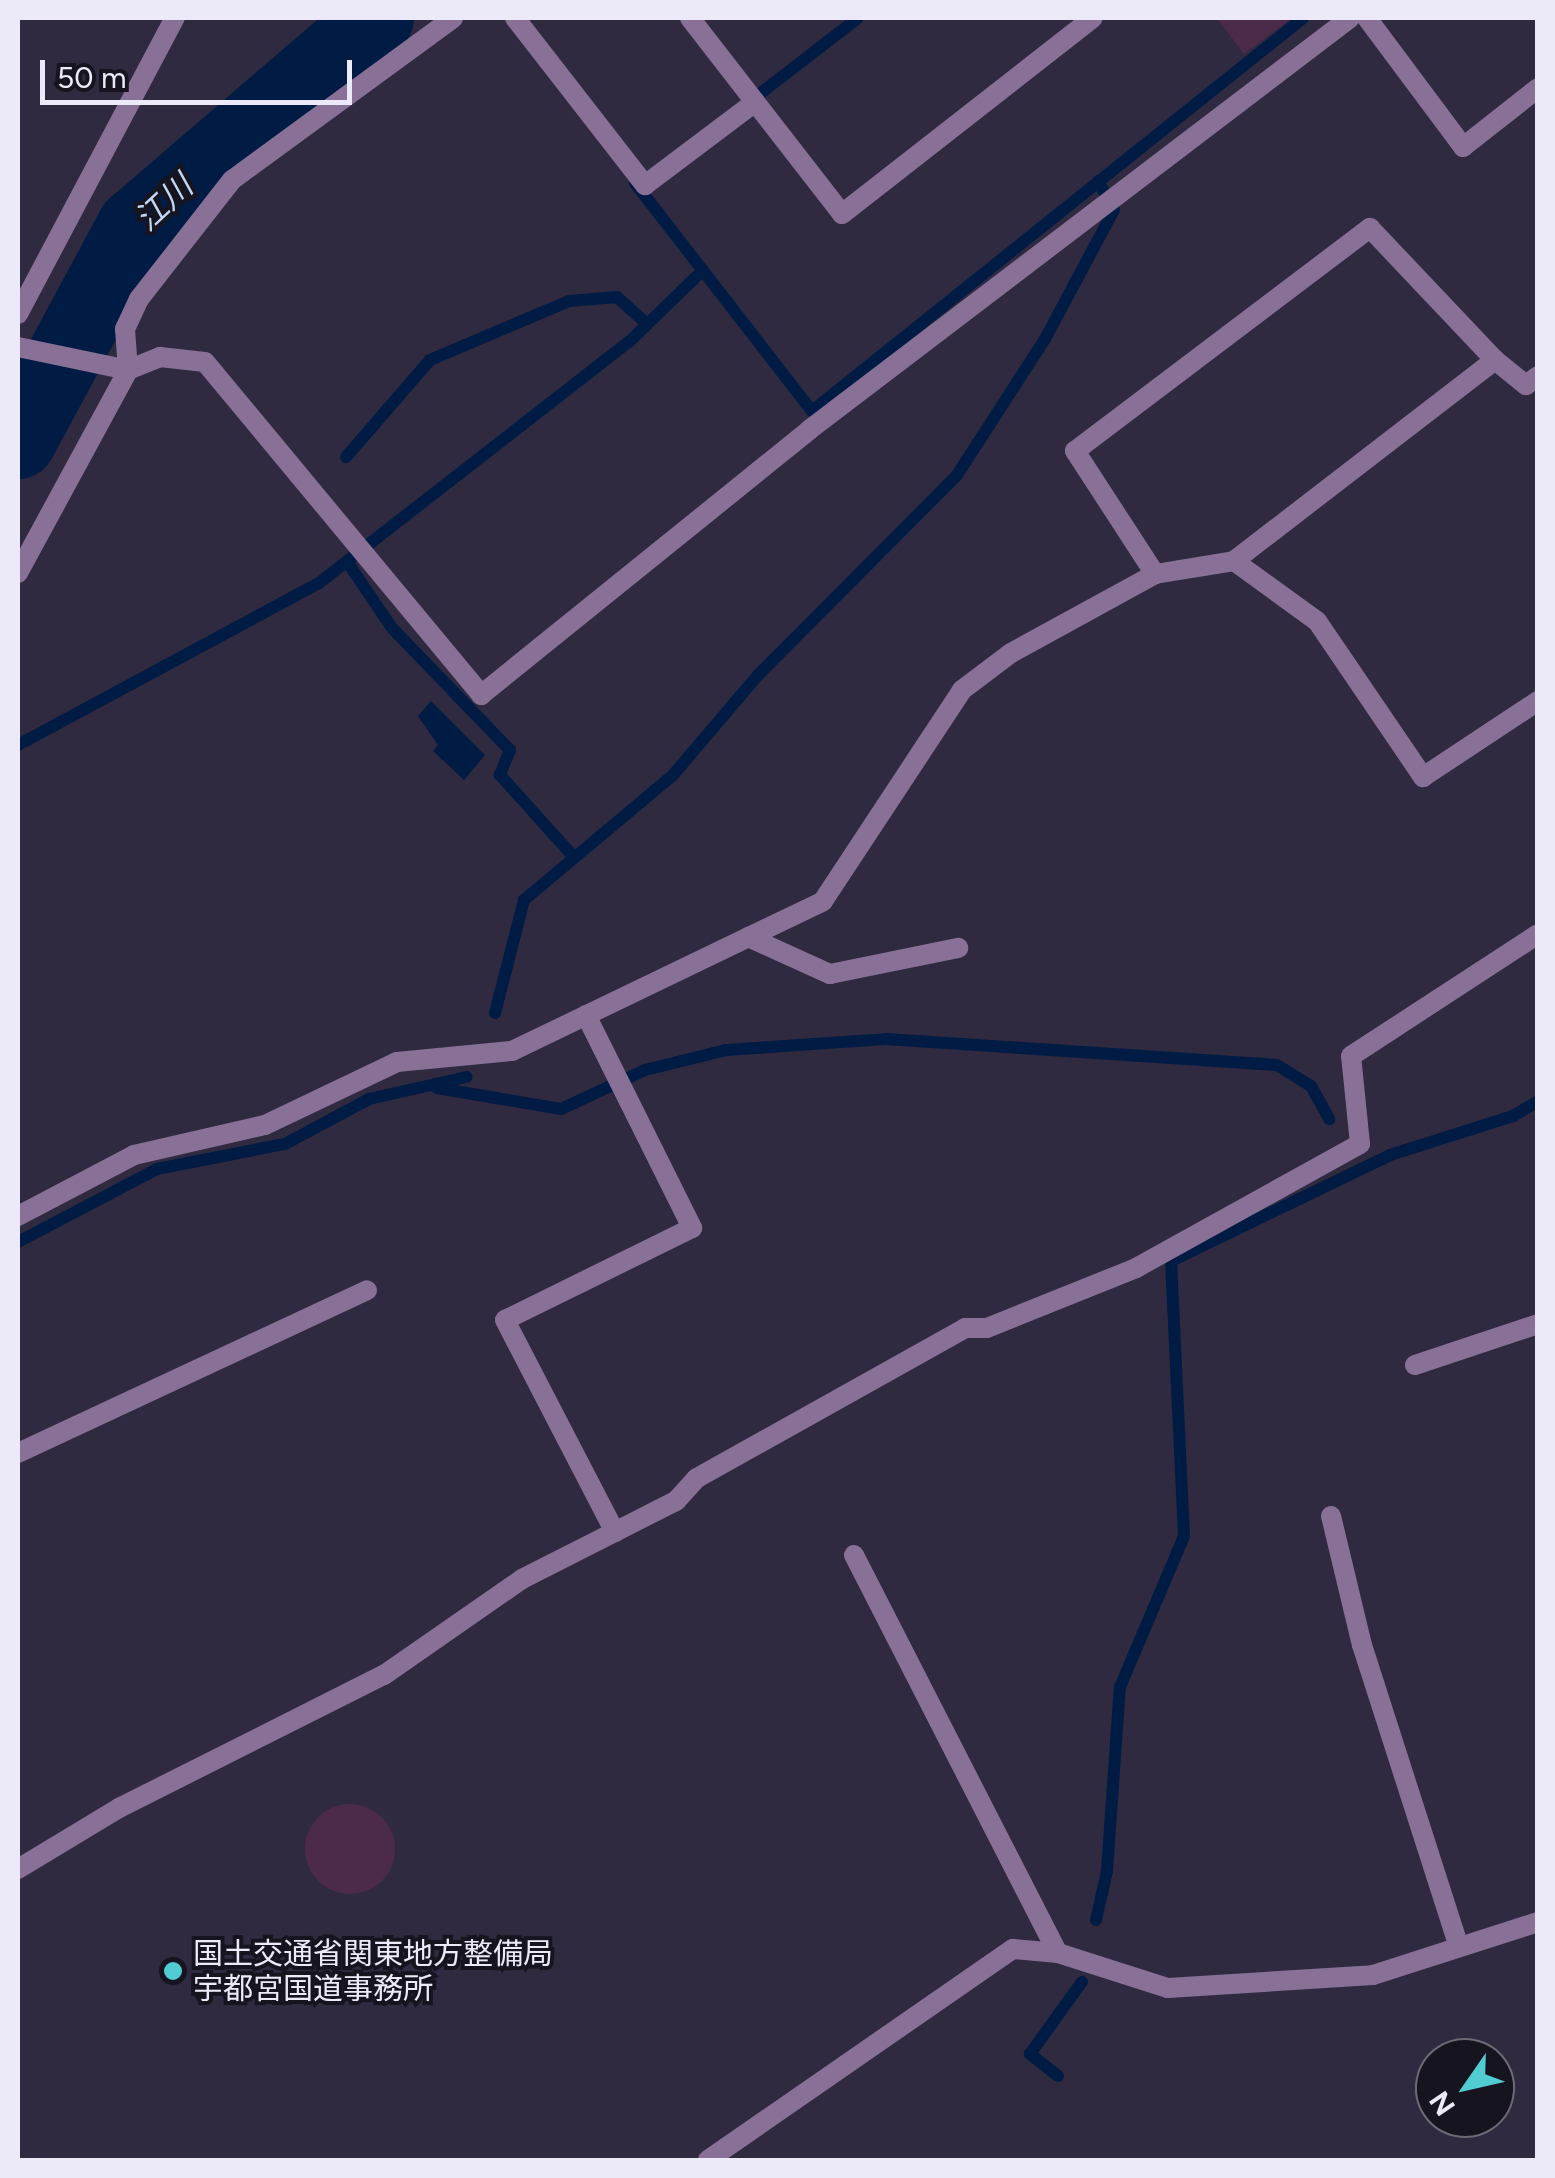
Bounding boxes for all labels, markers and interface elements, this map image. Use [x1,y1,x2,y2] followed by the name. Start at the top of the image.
[45,40,358,102] scale bar
[57,59,126,96] text: 50 m
[128,167,200,239] water label: 江川
[193,1936,553,2006] place label: 国土交通省関東地方整備局 宇都宮国道事務所
[162,1960,184,1982] marker: 国土交通省関東地方整備局 宇都宮国道事務所
[1415,2038,1515,2138] north arrow
[1422,2085,1462,2122] text: N

